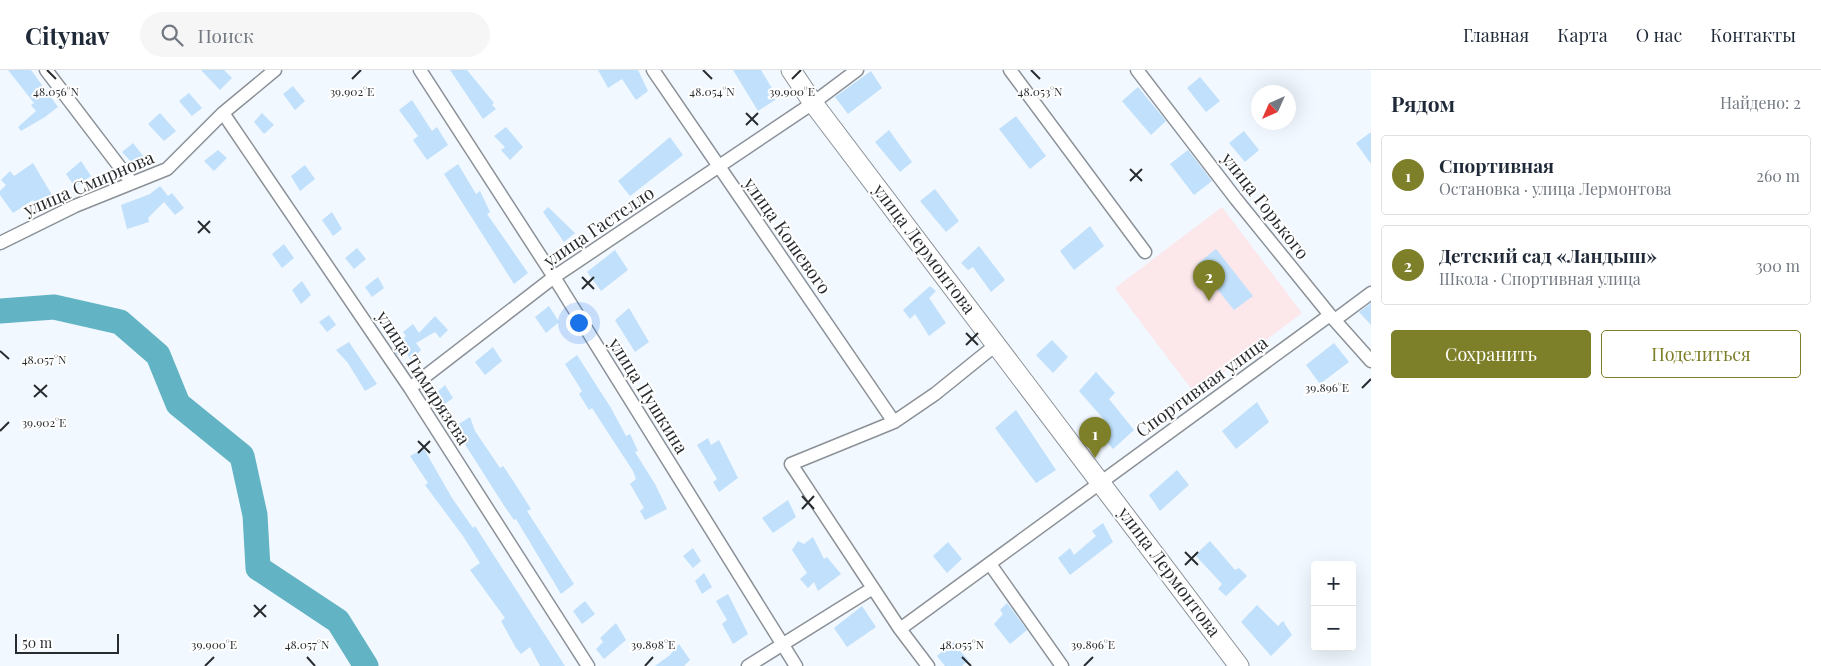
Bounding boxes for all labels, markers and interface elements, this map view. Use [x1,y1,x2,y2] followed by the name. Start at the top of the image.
[140,12,490,57] search box
[25,19,110,51] text: Citynav
[158,21,186,49] icon: search
[198,22,254,48] text: Поиск
[1463,23,1529,47] text: Главная
[1557,23,1608,47] text: Карта
[1636,23,1682,47] text: О нас
[1710,23,1796,47] text: Контакты
[33,83,79,99] text: 48.056°N
[330,83,374,99] text: 39.902°E
[689,83,735,99] text: 48.054°N
[769,83,815,99] text: 39.900°E
[1018,83,1063,99] text: 48.053°N
[1251,85,1296,130] north arrow
[1391,89,1455,117] text: Рядом
[1720,92,1801,113] text: Найдено: 2
[19,145,158,222] street label: улица Смирнова
[1216,146,1315,264] street label: улица Горького
[1439,152,1554,178] text: Спортивная
[1405,165,1411,186] text: 1
[1756,165,1800,186] text: 260 m
[738,172,837,299] street label: улица Кошевого
[867,178,982,318] street label: улица Лермонтова
[1439,178,1672,199] text: Остановка · улица Лермонтова
[538,180,659,273] street label: улица Гастелло
[1439,242,1657,268] text: Детский сад «Ландыш»
[1404,255,1412,276] text: 2
[1755,255,1800,276] text: 300 m
[1193,260,1225,301] pin: 2
[1439,268,1641,289] text: Школа · Спортивная улица
[371,305,476,449] street label: улица Тимирязева
[566,310,592,336] your location
[1131,330,1272,442] street label: Спортивная улица
[1391,330,1591,378] button: Сохранить
[1601,330,1801,378] button: Поделиться
[603,332,694,458] street label: улица Пушкина
[22,351,67,367] text: 48.057°N
[1305,379,1349,395] text: 39.896°E
[22,414,66,430] text: 39.902°E
[1079,417,1111,458] pin: 1
[1112,501,1227,641] street label: улица Лермонтова
[1311,561,1356,651] map controls
[1311,561,1356,606] button: +
[1311,606,1356,651] button: −
[15,631,119,654] scale bar
[22,633,52,652] text: 50 m
[191,636,237,652] text: 39.900°E
[285,636,330,652] text: 48.057°N
[631,636,675,652] text: 39.898°E
[940,636,985,652] text: 48.055°N
[1071,636,1115,652] text: 39.896°E

